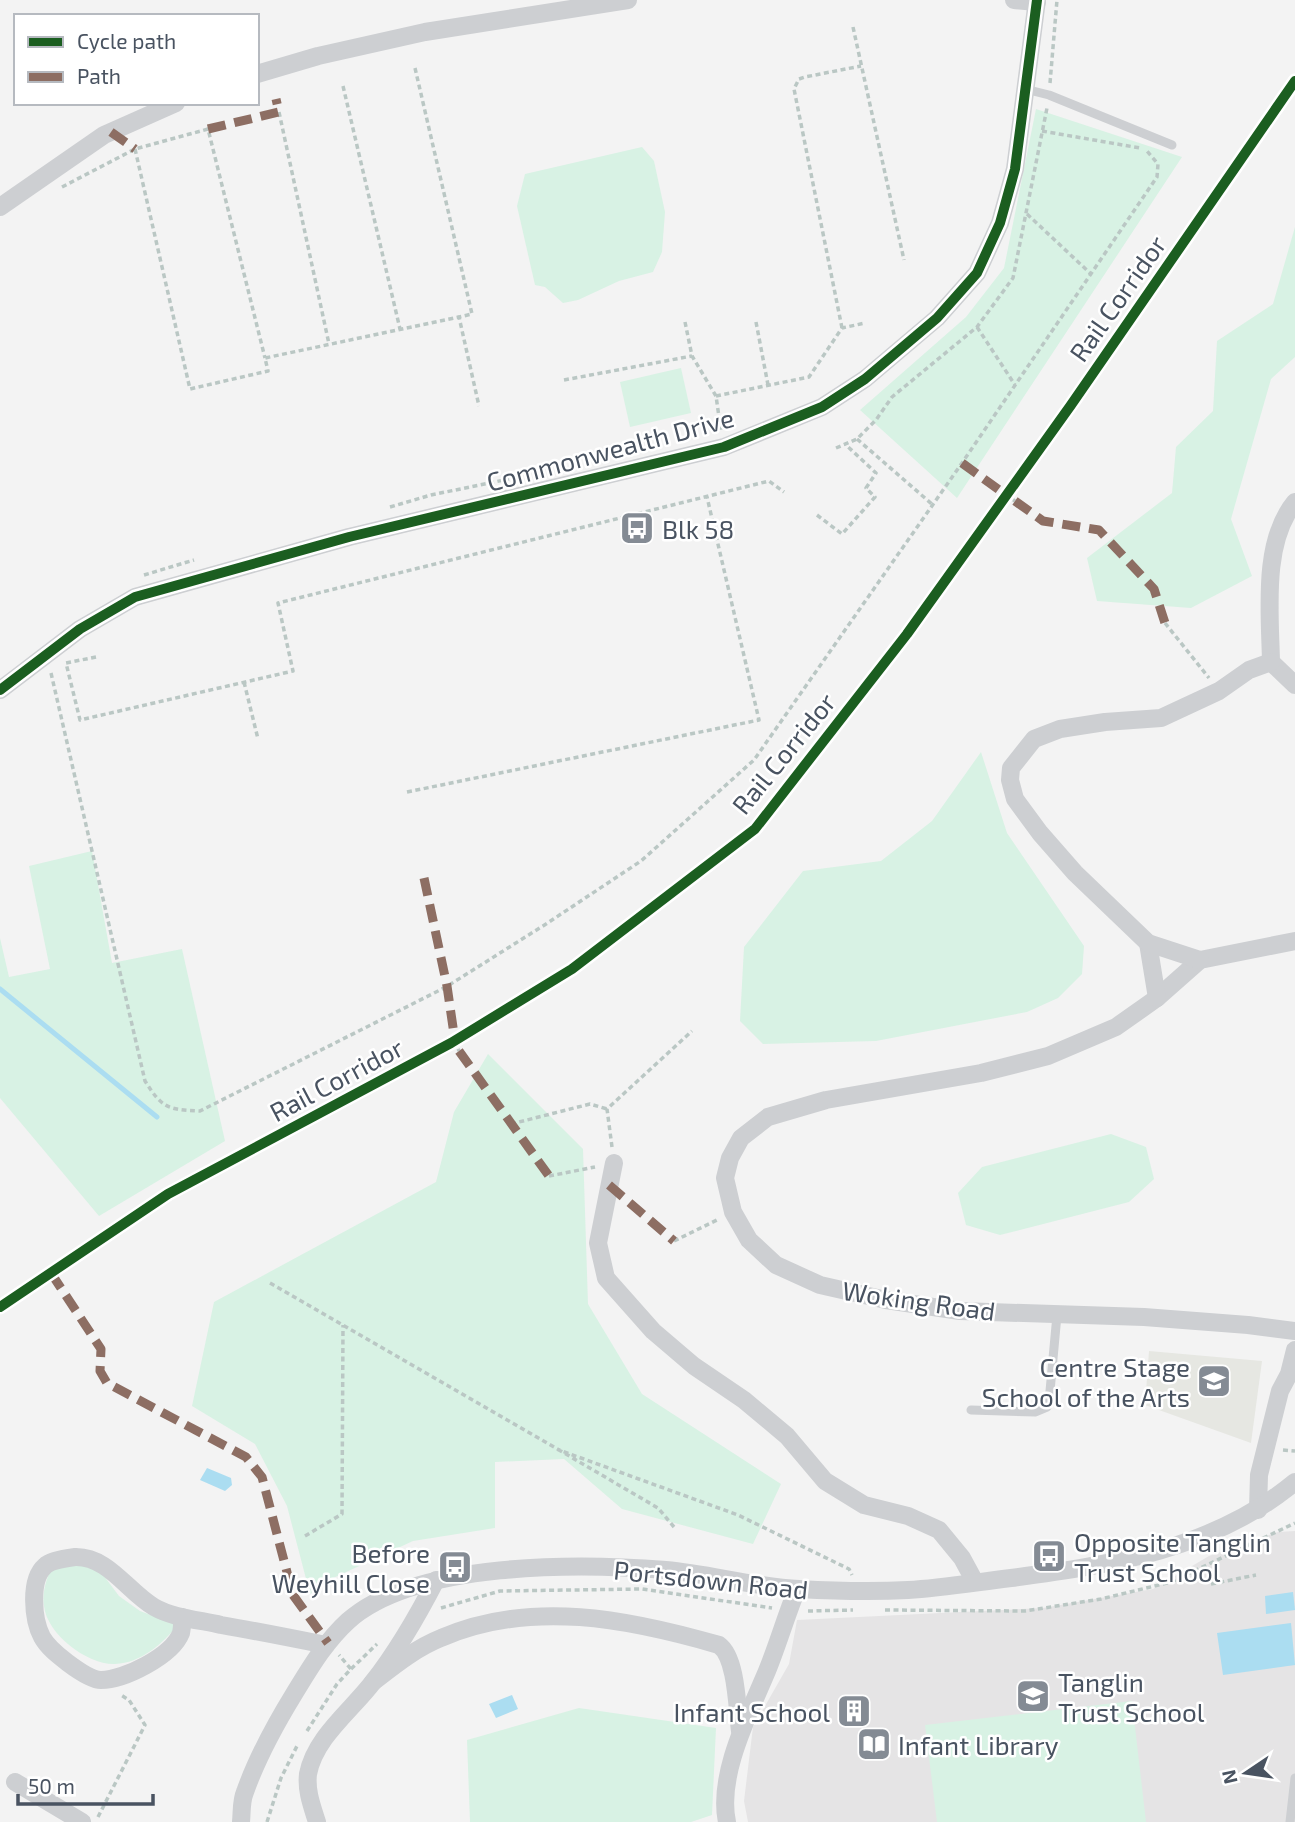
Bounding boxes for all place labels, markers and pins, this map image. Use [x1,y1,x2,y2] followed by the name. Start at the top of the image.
[618,509,656,547] bus stop icon: Blk 58
[662,513,734,544] place label: Blk 58
[982,1351,1190,1412] place label: Centre Stage School of the Arts
[1195,1362,1233,1400] school or university icon: Centre Stage School of the Arts
[1074,1526,1271,1587] place label: Opposite Tanglin Trust School
[272,1537,430,1598] place label: Before Weyhill Close
[1030,1537,1068,1575] bus stop icon: Opposite Tanglin Trust School
[436,1548,474,1586] bus stop icon: Before Weyhill Close
[1058,1666,1205,1727] place label: Tanglin Trust School
[1014,1677,1052,1715] school or university icon: Tanglin Trust School
[835,1692,873,1730] building icon: Infant School
[673,1696,830,1727] place label: Infant School
[855,1725,893,1763] library icon: Infant Library
[898,1729,1059,1760] place label: Infant Library

